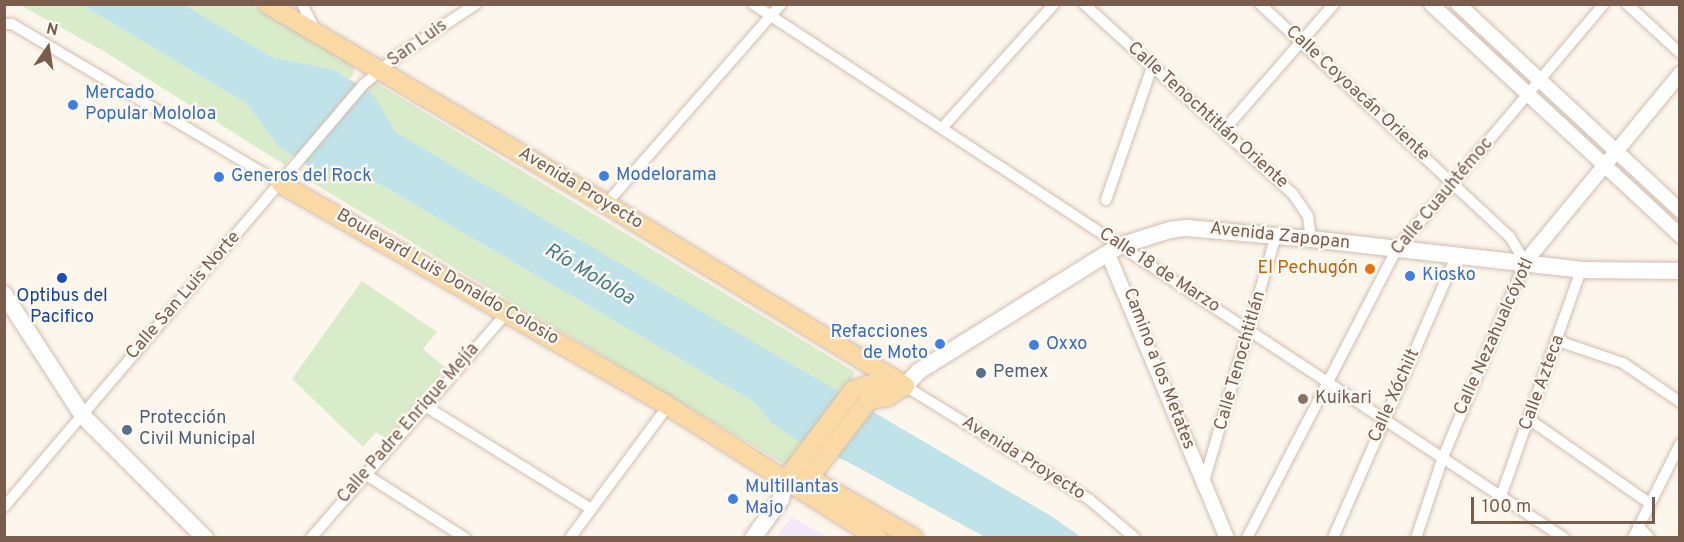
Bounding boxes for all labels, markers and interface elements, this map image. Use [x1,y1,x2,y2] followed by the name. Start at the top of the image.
[384,16,452,72] street label: San Luis
[18,18,78,78] north arrow
[44,19,60,41] text: N
[1280,22,1434,166] street label: Calle Coyoacán Oriente
[1122,38,1292,194] street label: Calle Tenochtitlán Oriente
[85,84,216,127] place label: Mercado Popular Mololoa
[66,98,80,112] marker: Mercado Popular Mololoa
[1387,134,1499,260] street label: Calle Cuauhtémoc
[514,143,646,235] street label: Avenida Proyecto
[616,165,716,187] place label: Modelorama
[231,166,372,188] place label: Generos del Rock
[597,169,611,183] marker: Modelorama
[212,170,226,184] marker: Generos del Rock
[332,205,562,351] street label: Boulevard Luis Donaldo Colosio
[1209,219,1351,255] street label: Avenida Zapopan
[1094,224,1224,318] street label: Calle 18 de Marzo
[122,227,246,365] street label: Calle San Luis Norte
[540,239,638,311] water label: Río Mololoa
[1451,255,1539,419] street label: Calle Nezahualcóyotl
[1257,258,1358,280] place label: El Pechugón
[1363,262,1377,276] marker: El Pechugón
[1422,265,1476,287] place label: Kiosko
[1403,269,1417,283] marker: Kiosko
[55,271,69,285] marker: Optibus del Pacifico
[1117,285,1199,453] street label: Camino a los Metates
[16,287,108,330] place label: Optibus del Pacifico
[1211,289,1271,433] street label: Calle Tenochtitlán
[830,323,928,366] place label: Refacciones de Moto
[1516,332,1570,434] street label: Calle Azteca
[1046,334,1087,356] place label: Oxxo
[933,337,947,351] marker: Refacciones de Moto
[1027,338,1041,352] marker: Oxxo
[334,339,484,509] street label: Calle Padre Enrique Mejía
[1365,346,1425,446] street label: Calle Xóchilt
[993,362,1048,384] place label: Pemex
[974,366,988,380] marker: Pemex
[1315,388,1372,410] place label: Kuikari
[1296,392,1310,406] marker: Kuikari
[139,409,256,452] place label: Protección Civil Municipal
[957,412,1089,506] street label: Avenida Proyecto
[120,423,134,437] marker: Protección Civil Municipal
[745,478,839,520] place label: Multillantas Majo
[1474,485,1658,523] scale bar
[726,492,740,506] marker: Multillantas Majo
[1482,496,1531,519] text: 100 m

